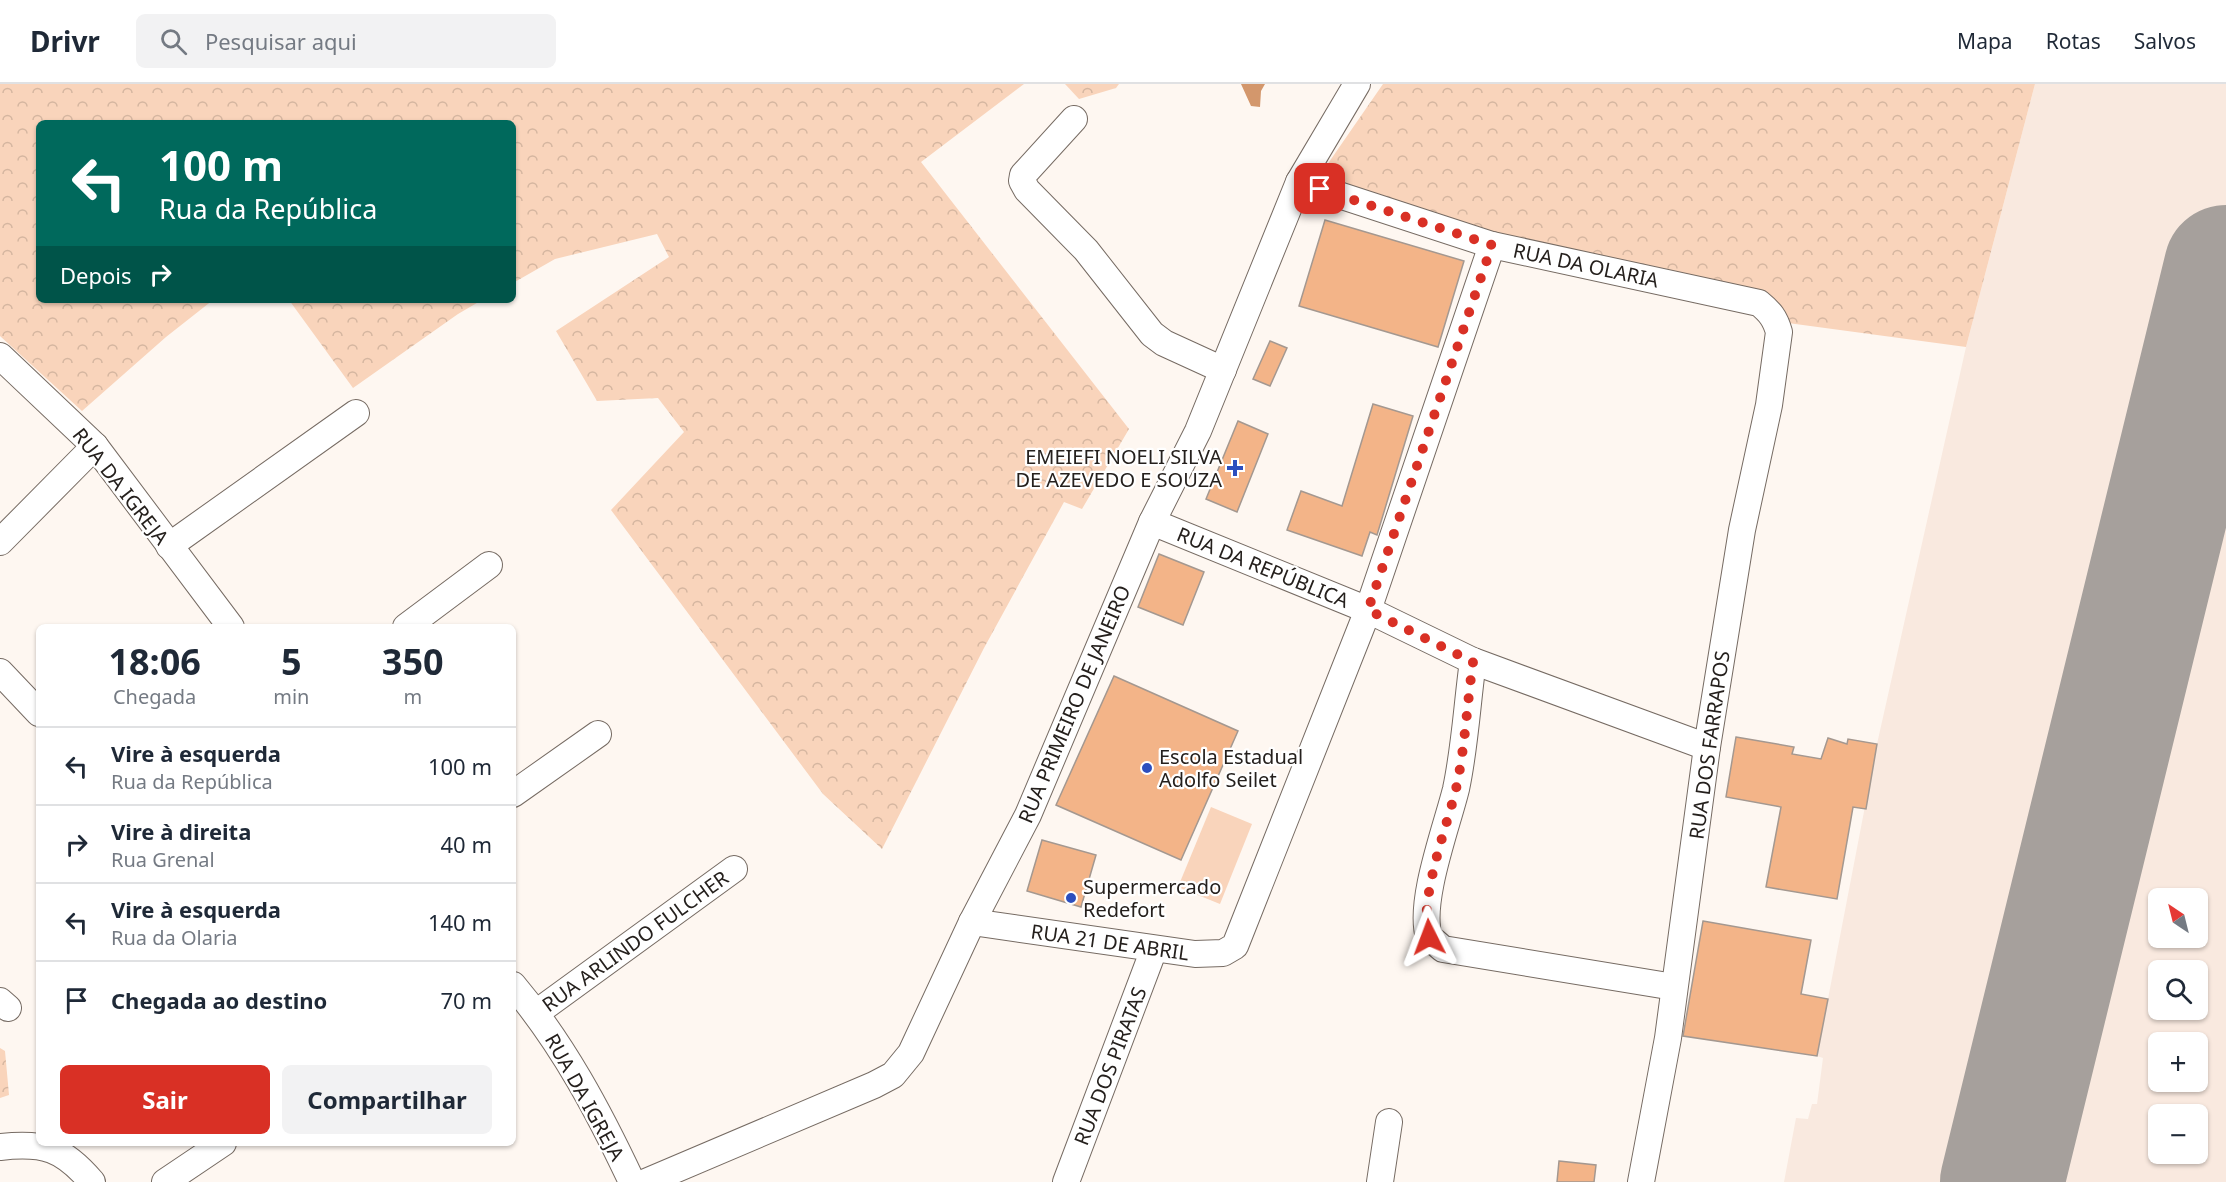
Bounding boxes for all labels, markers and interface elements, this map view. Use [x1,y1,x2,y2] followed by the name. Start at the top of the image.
[136,14,556,68] search box
[30,22,100,60] text: Drivr
[157,25,190,58] icon: search
[205,26,357,56] text: Pesquisar aqui
[1957,27,2013,55] text: Mapa
[2046,27,2101,55] text: Rotas
[2134,27,2196,55] text: Salvos
[159,136,283,193] text: 100 m
[60,144,138,222] icon: left
[1294,163,1345,214] pin
[1303,172,1336,205] icon: arrive
[159,190,377,227] text: Rua da República
[1511,236,1661,294] street label: RUA DA OLARIA
[144,258,177,291] icon: right
[60,260,132,290] text: Depois
[67,422,175,550] street label: RUA DA IGREJA
[1015,443,1222,493] place label: EMEIEFI NOELI SILVA DE AZEVEDO E SOUZA
[1226,459,1244,477] marker: EMEIEFI NOELI SILVA DE AZEVEDO E SOUZA
[1173,520,1353,614] street label: RUA DA REPÚBLICA
[1012,581,1136,827] street label: RUA PRIMEIRO DE JANEIRO
[108,637,201,686] text: 18:06
[281,637,302,686] text: 5
[382,637,444,686] text: 350
[1682,649,1736,841] street label: RUA DOS FARRAPOS
[113,683,196,710] text: Chegada
[273,683,309,710] text: min
[403,683,422,710] text: m
[111,738,281,768] text: Vire à esquerda
[1159,743,1303,793] place label: Escola Estadual Adolfo Seilet
[60,750,93,783] icon: left
[428,751,492,781] text: 100 m
[1140,761,1154,775] marker: Escola Estadual Adolfo Seilet
[111,768,273,795] text: Rua da República
[111,816,251,846] text: Vire à direita
[60,828,93,861] icon: right
[441,829,492,859] text: 40 m
[111,846,215,873] text: Rua Grenal
[536,864,734,1018] street label: RUA ARLINDO FULCHER
[1083,873,1221,923] place label: Supermercado Redefort
[2148,888,2208,948] north arrow
[2148,888,2208,1164] map controls
[1064,891,1078,905] marker: Supermercado Redefort
[111,894,281,924] text: Vire à esquerda
[1397,905,1461,969] position arrow
[60,906,93,939] icon: left
[428,907,492,937] text: 140 m
[1029,918,1191,966] street label: RUA 21 DE ABRIL
[111,924,238,951] text: Rua da Olaria
[2148,960,2208,1020] button: search
[1067,983,1153,1149] street label: RUA DOS PIRATAS
[60,984,93,1017] icon: arrive
[111,985,327,1015] text: Chegada ao destino
[441,985,492,1015] text: 70 m
[539,1029,631,1166] street label: RUA DA IGREJA
[2148,1032,2208,1092] button: +
[60,1065,270,1134] button: Sair
[282,1065,492,1134] button: Compartilhar
[2148,1104,2208,1164] button: −

